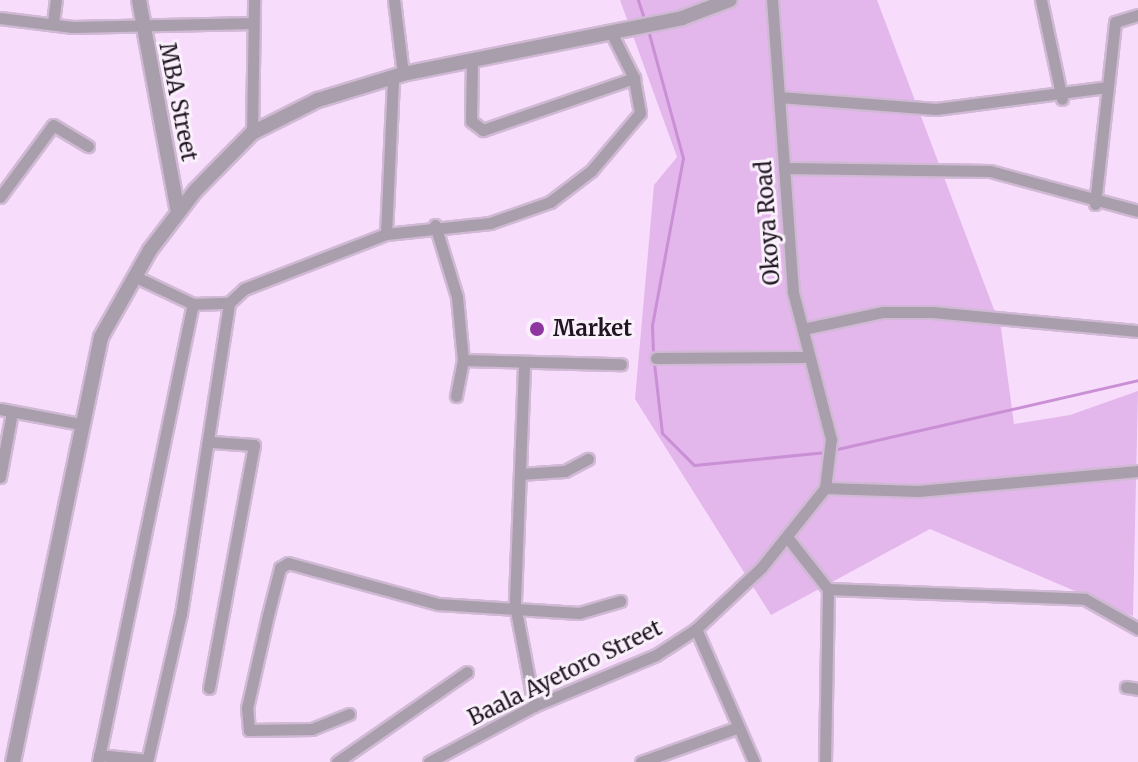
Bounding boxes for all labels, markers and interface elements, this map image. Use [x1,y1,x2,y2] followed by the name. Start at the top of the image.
[154,41,202,163] street label: MBA Street
[750,160,786,286] street label: Okoya Road
[553,316,632,342] place label: Market
[528,320,546,338] marker: Market
[464,615,666,731] street label: Baala Ayetoro Street

